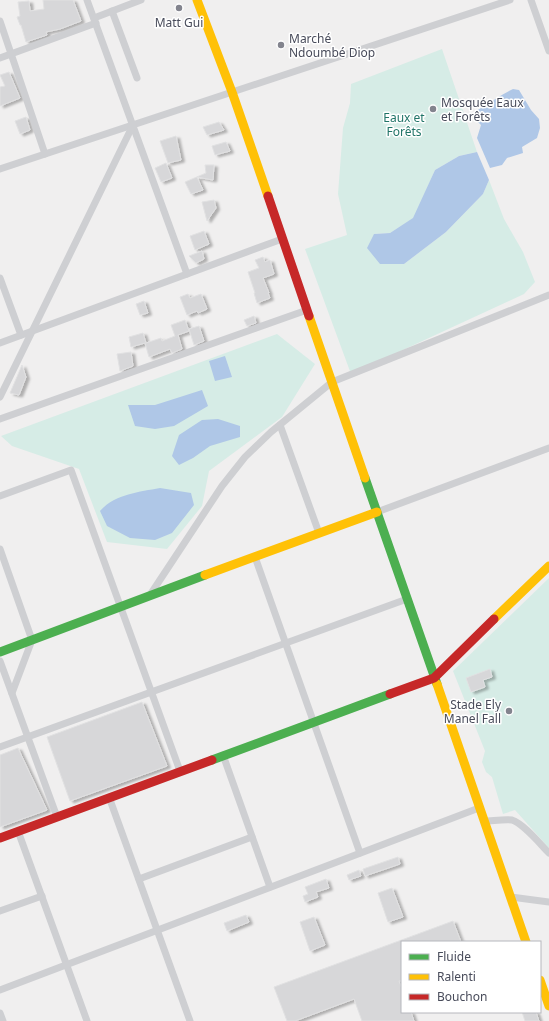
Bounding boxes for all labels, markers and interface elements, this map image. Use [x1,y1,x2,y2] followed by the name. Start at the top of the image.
[174,3,184,13] marker: Matt Gui
[155,14,203,31] place label: Matt Gui
[289,30,375,61] place label: Marché Ndoumbé Diop
[276,40,286,50] marker: Marché Ndoumbé Diop
[441,94,524,125] place label: Mosquée Eaux et Forêts
[428,104,438,114] marker: Mosquée Eaux et Forêts
[383,109,425,140] park label: Eaux et Forêts
[444,696,502,727] place label: Stade Ely Manel Fall
[504,706,514,716] marker: Stade Ely Manel Fall
[401,941,541,1013] legend
[437,948,471,965] text: Fluide
[437,968,476,985] text: Ralenti
[437,988,487,1005] text: Bouchon

